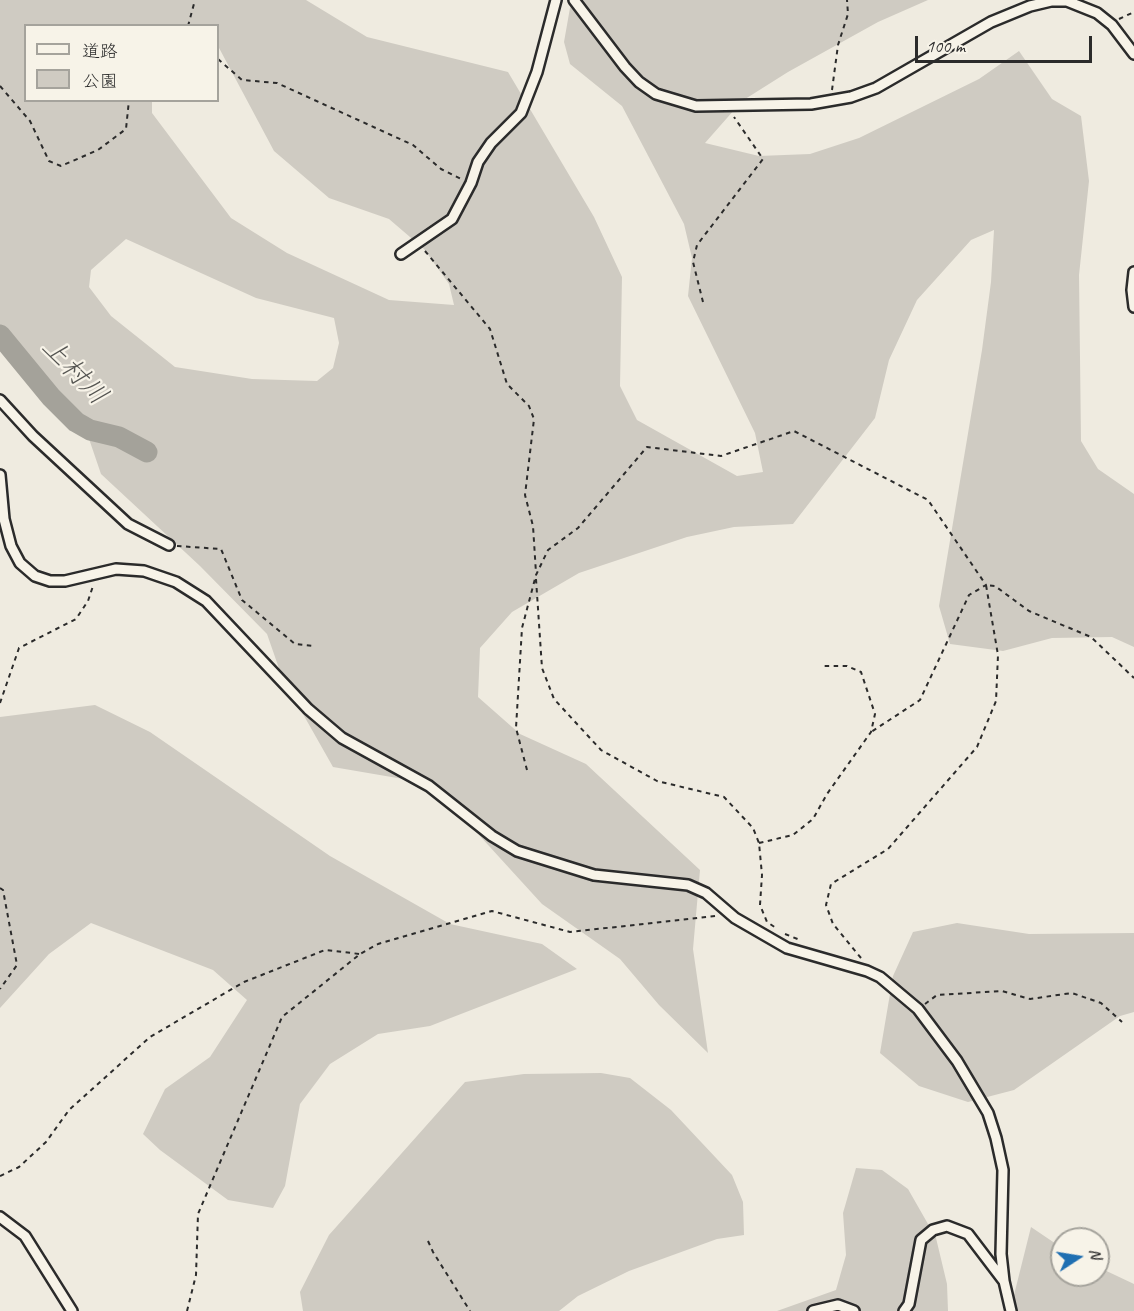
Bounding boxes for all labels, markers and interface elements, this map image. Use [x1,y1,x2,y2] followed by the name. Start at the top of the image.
[24,24,219,102] legend
[918,24,1095,62] scale bar
[926,35,965,57] text: 100 m
[82,40,118,62] text: 道路
[82,70,118,92] text: 公園
[34,332,114,412] water label: 上村川
[1050,1227,1110,1287] north arrow
[1085,1247,1106,1261] text: N

